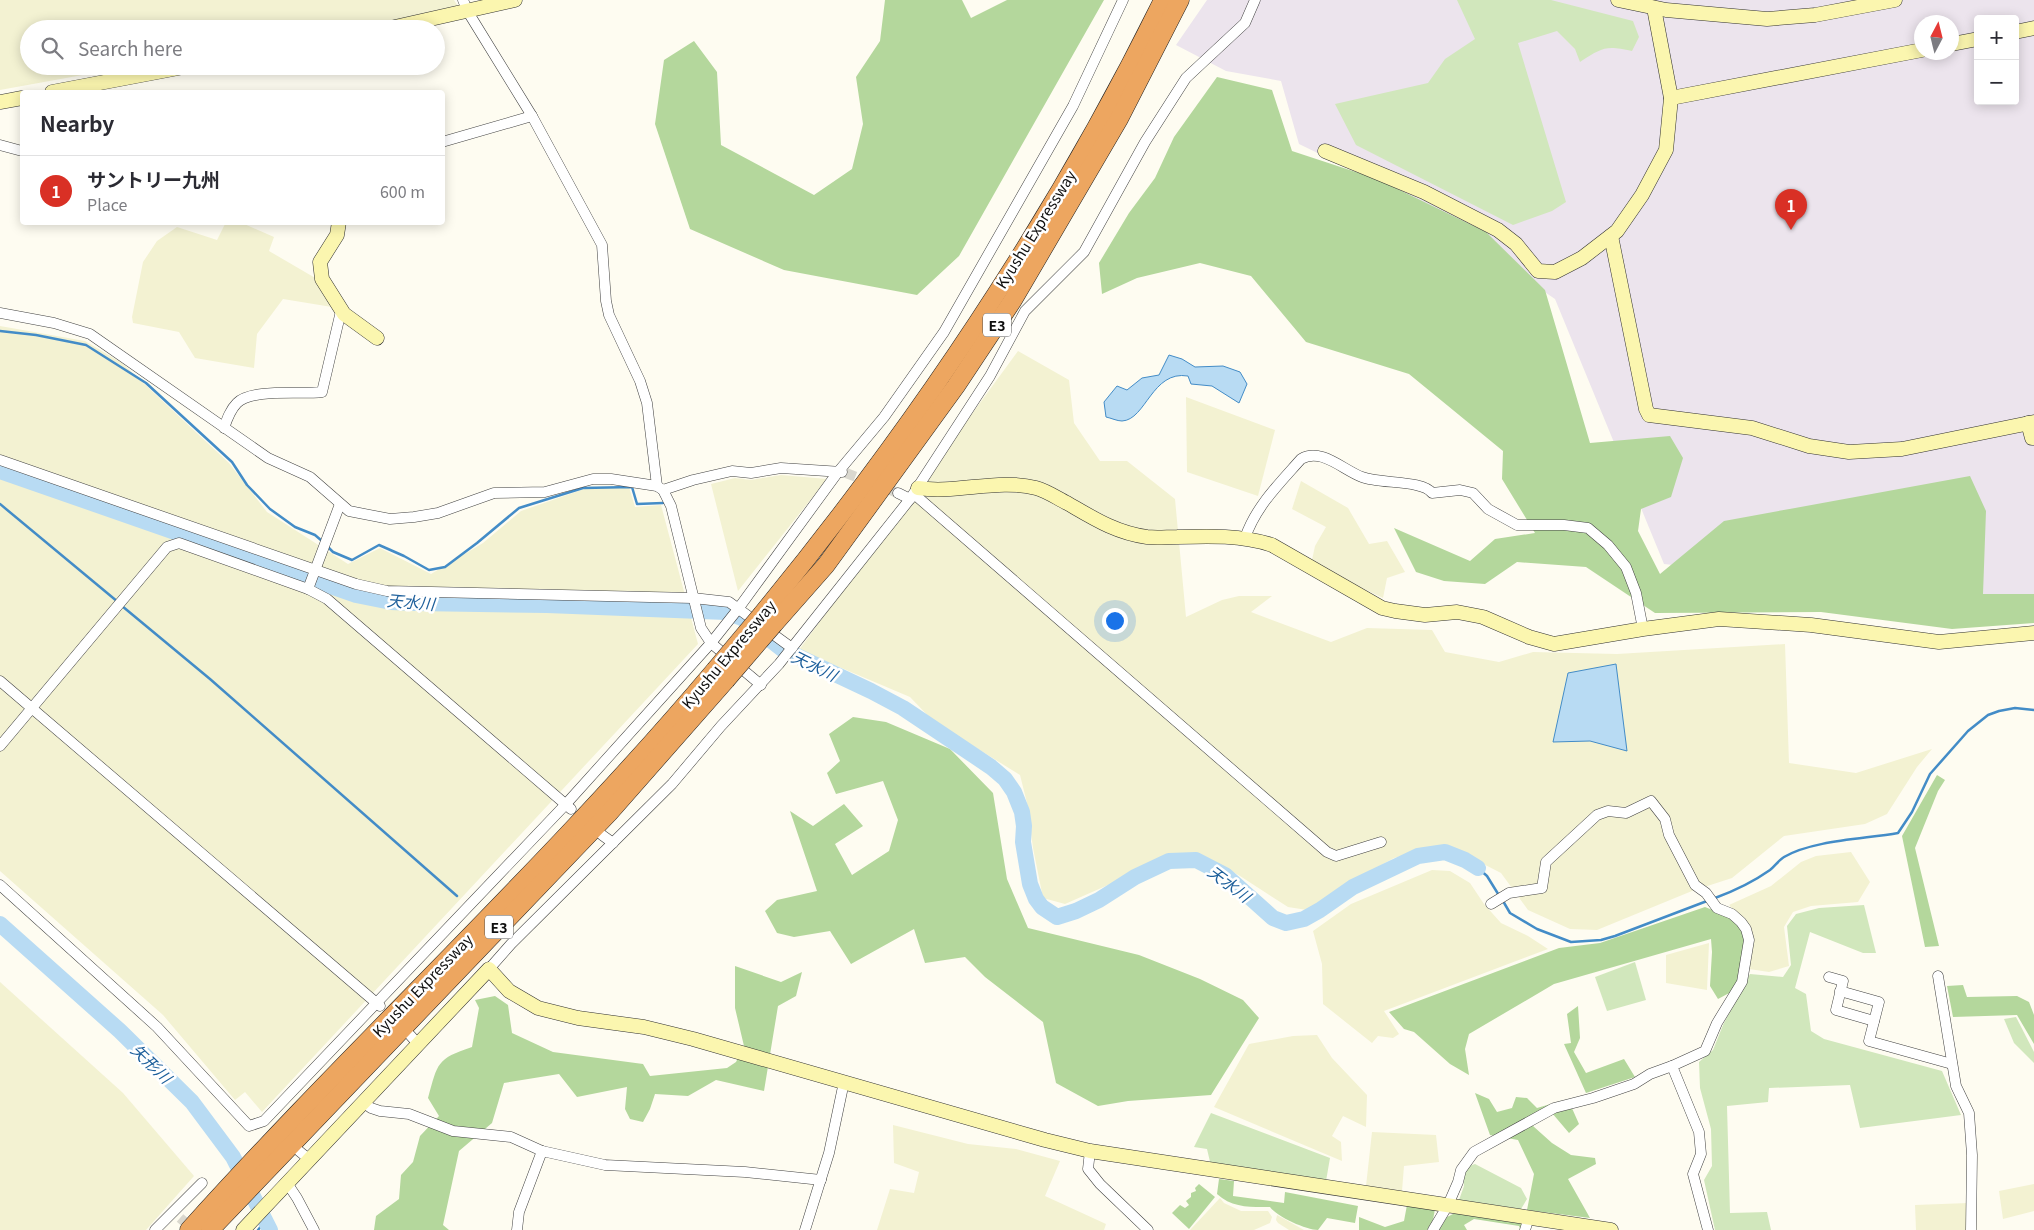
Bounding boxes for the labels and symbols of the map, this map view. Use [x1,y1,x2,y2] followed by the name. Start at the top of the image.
[1914,15,1959,60] north arrow
[990,166,1080,292] street label: Kyushu Expressway
[1775,189,1807,230] pin: 1
[983,314,1011,336] road number: E3
[386,587,438,615] water label: 天水川
[676,595,780,713] street label: Kyushu Expressway
[1102,608,1128,634] your location
[788,644,844,687] water label: 天水川
[1204,859,1258,908] water label: 天水川
[485,916,513,939] road number: E3
[367,929,477,1041] street label: Kyushu Expressway
[126,1038,179,1090] water label: 矢形川

